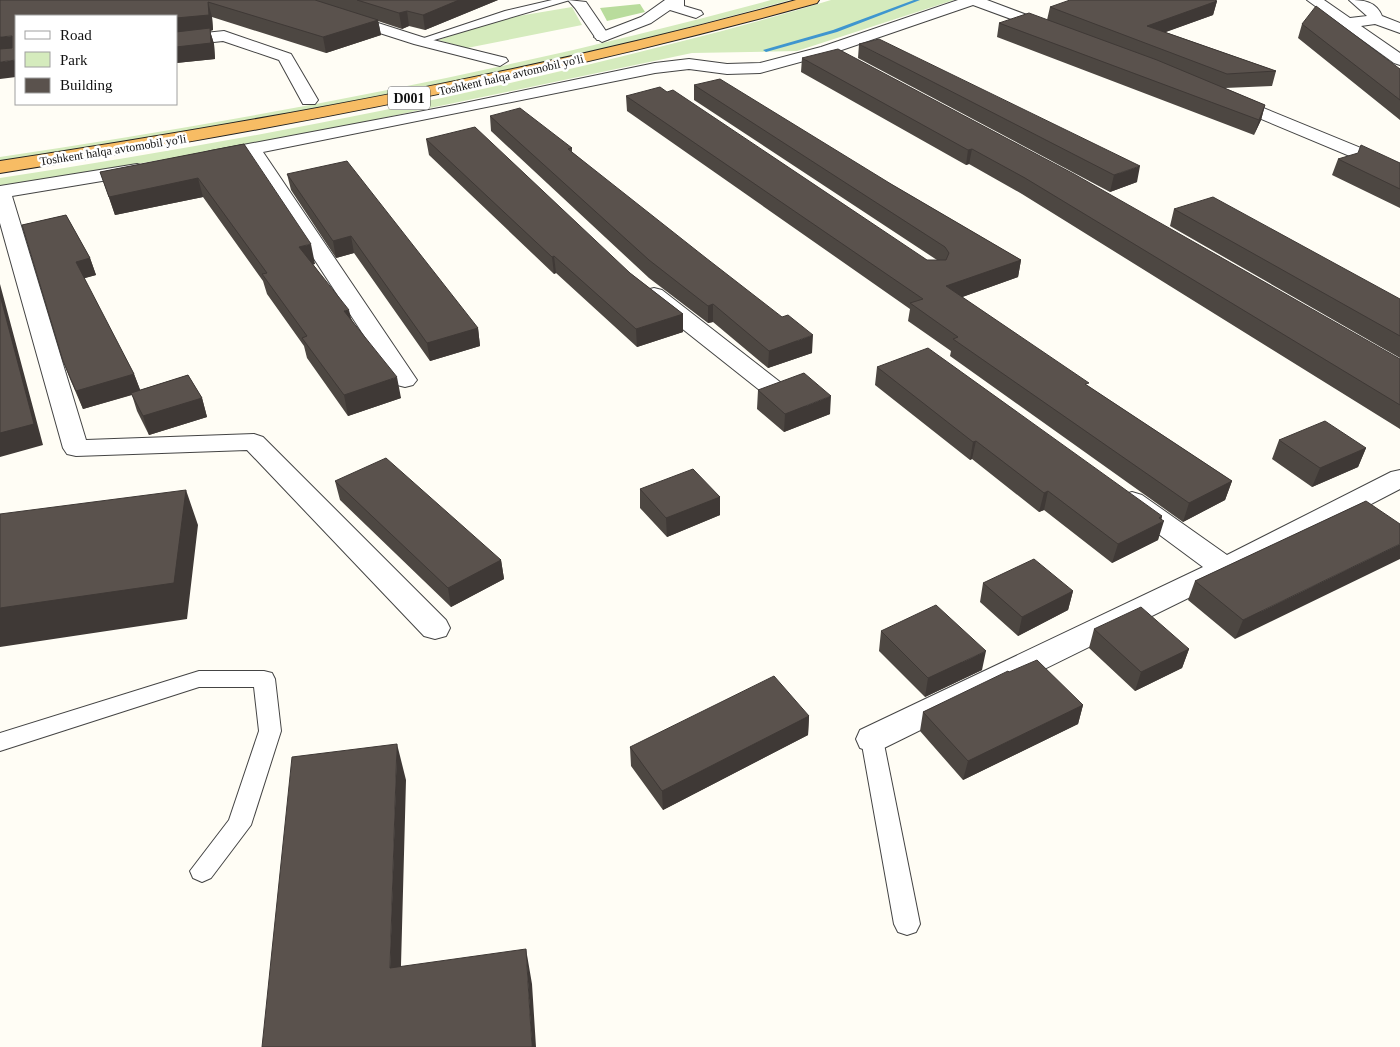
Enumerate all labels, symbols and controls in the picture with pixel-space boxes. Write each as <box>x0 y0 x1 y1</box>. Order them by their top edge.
legend <box>15 15 178 105</box>
text: Road <box>60 27 92 43</box>
street label: Toshkent halqa avtomobil yo'li <box>437 51 585 99</box>
text: Park <box>60 52 88 68</box>
text: Building <box>60 77 113 93</box>
road number: D001 <box>388 86 430 110</box>
street label: Toshkent halqa avtomobil yo'li <box>39 131 188 169</box>

